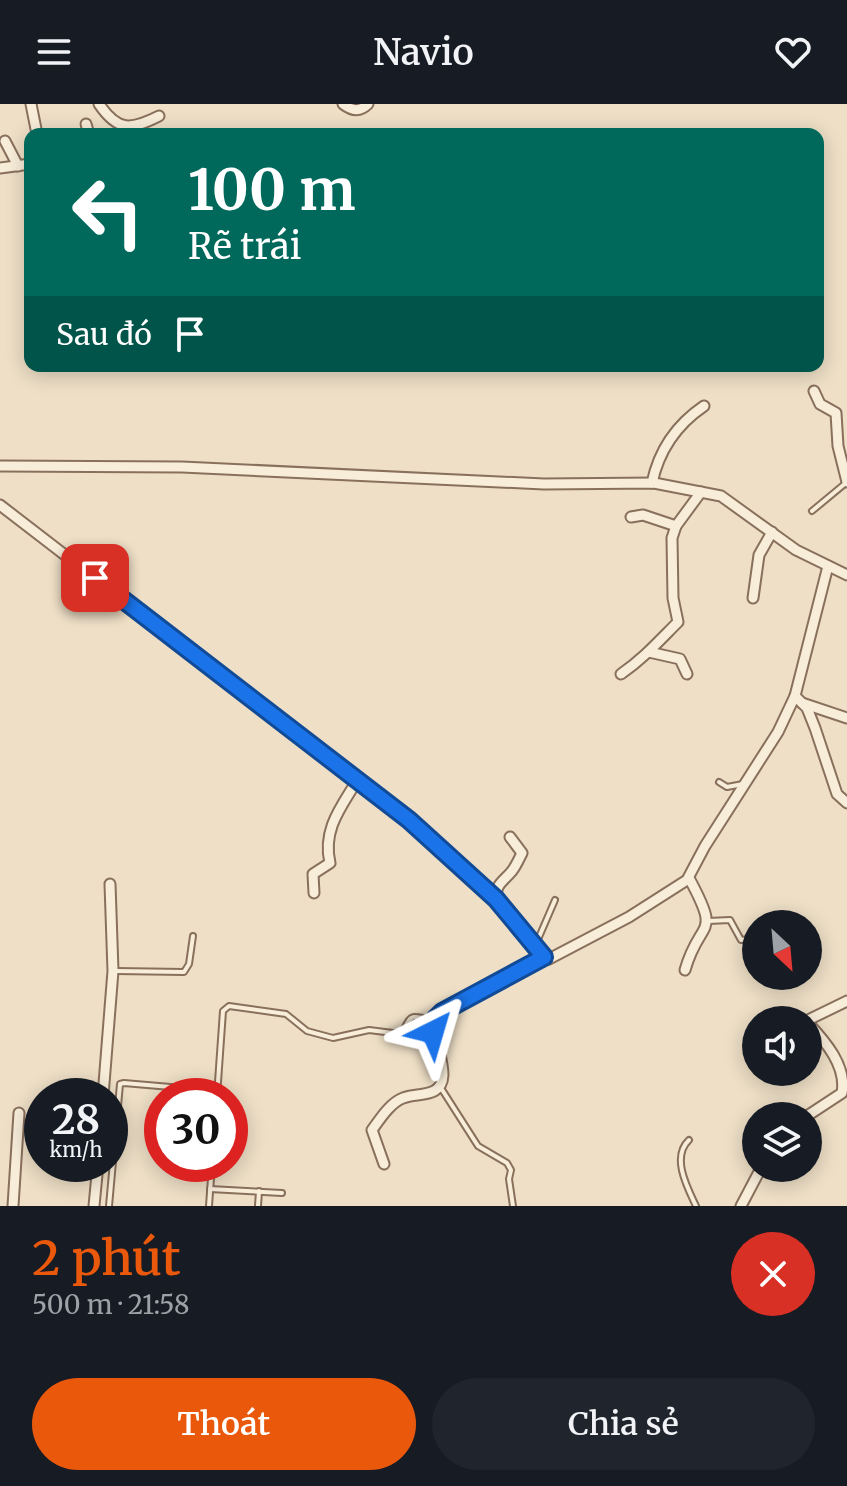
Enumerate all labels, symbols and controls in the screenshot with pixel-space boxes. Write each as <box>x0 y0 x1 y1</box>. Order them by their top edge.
icon: menu <box>32 30 76 74</box>
text: Navio <box>373 30 474 75</box>
icon: heart <box>771 30 815 74</box>
text: 100 m <box>188 155 356 225</box>
icon: left <box>56 160 160 264</box>
text: Rẽ trái <box>188 224 301 269</box>
icon: arrive <box>168 312 212 356</box>
text: Sau đó <box>56 315 152 353</box>
pin <box>61 544 129 612</box>
icon: arrive <box>73 556 117 600</box>
north arrow <box>742 910 822 990</box>
map controls <box>742 910 822 1182</box>
position arrow <box>391 990 475 1074</box>
button: sound <box>742 1006 822 1086</box>
speed limit sign: 30 <box>144 1078 248 1182</box>
text: 28 <box>52 1095 100 1145</box>
button: layers <box>742 1102 822 1182</box>
text: km/h <box>50 1137 102 1162</box>
text: 2 phút <box>32 1228 181 1288</box>
button: close <box>731 1232 815 1316</box>
text: 500 m · 21:58 <box>32 1288 189 1321</box>
button: Thoát <box>32 1378 416 1470</box>
button: Chia sẻ <box>432 1378 815 1470</box>

